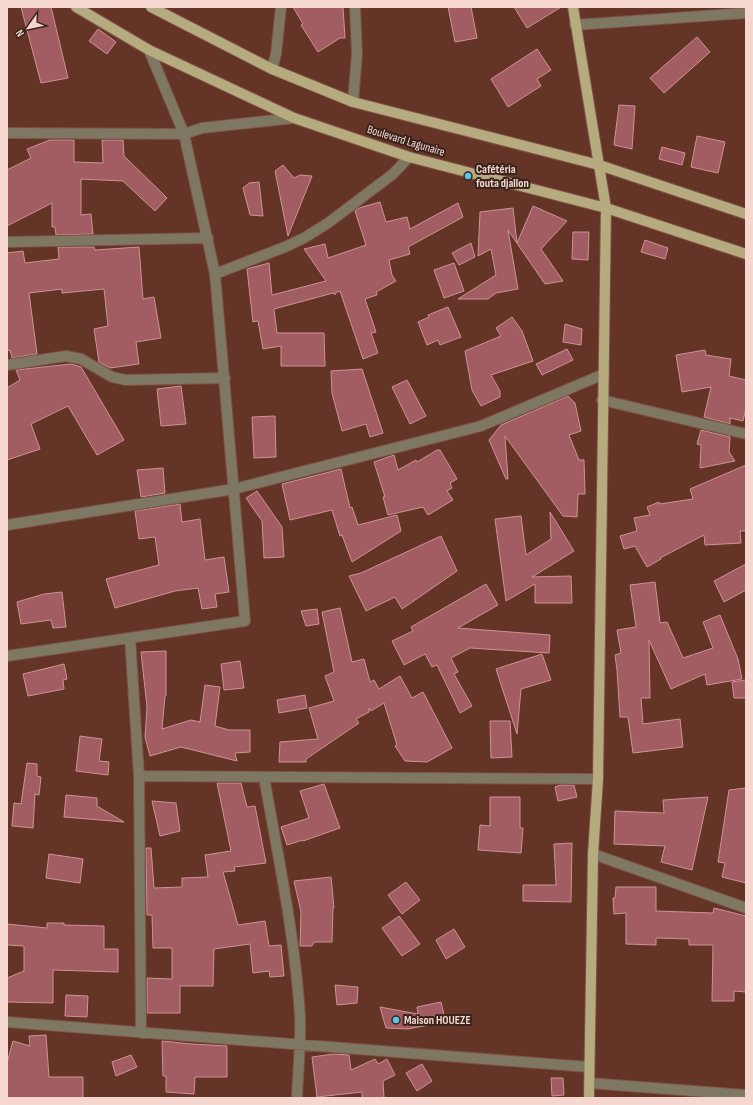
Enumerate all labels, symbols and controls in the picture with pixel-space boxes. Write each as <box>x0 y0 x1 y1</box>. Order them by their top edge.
north arrow <box>8 8 48 48</box>
text: N <box>13 27 27 39</box>
street label: Boulevard Lagunaire <box>365 122 447 160</box>
place label: Cafétéria fouta djallon <box>476 162 529 191</box>
marker: Cafétéria fouta djallon <box>463 171 473 181</box>
place label: Maison HOUEZE <box>404 1013 471 1028</box>
marker: Maison HOUEZE <box>391 1015 401 1025</box>

